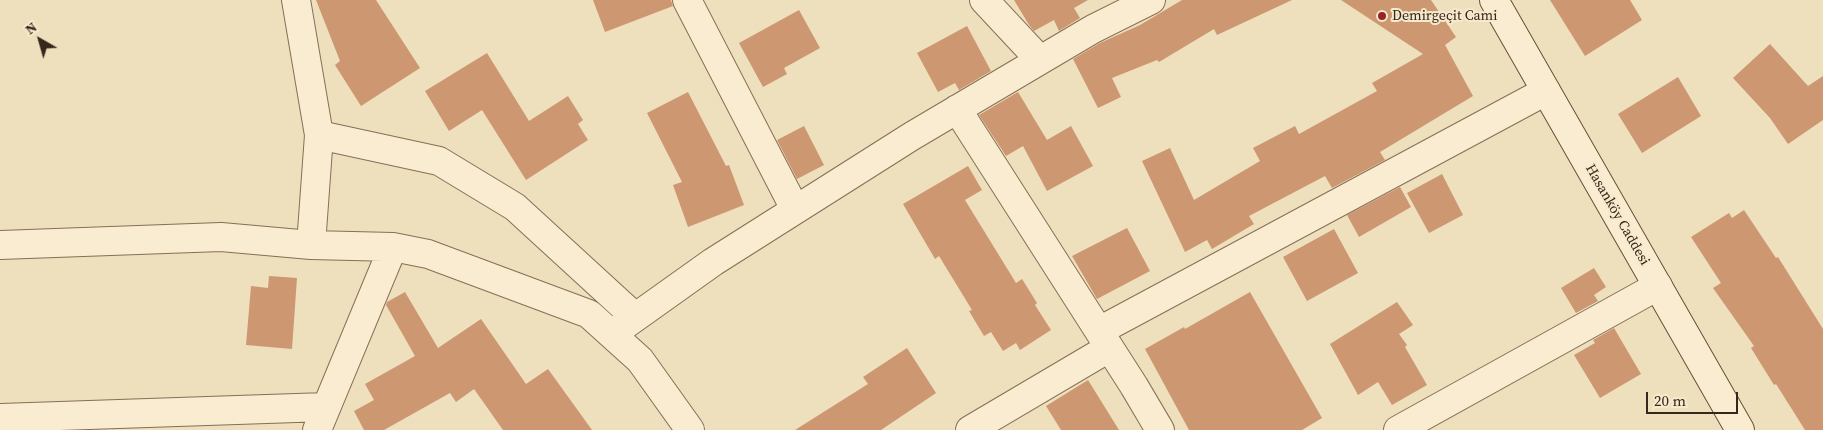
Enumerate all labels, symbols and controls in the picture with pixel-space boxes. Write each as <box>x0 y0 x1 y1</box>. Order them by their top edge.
place label: Demirgeçit Cami <box>1392 8 1497 24</box>
marker: Demirgeçit Cami <box>1376 10 1388 22</box>
north arrow <box>15 15 65 65</box>
text: N <box>21 17 41 39</box>
street label: Hasanköy Caddesi <box>1581 161 1653 269</box>
scale bar <box>1648 382 1740 414</box>
text: 20 m <box>1654 390 1686 411</box>

